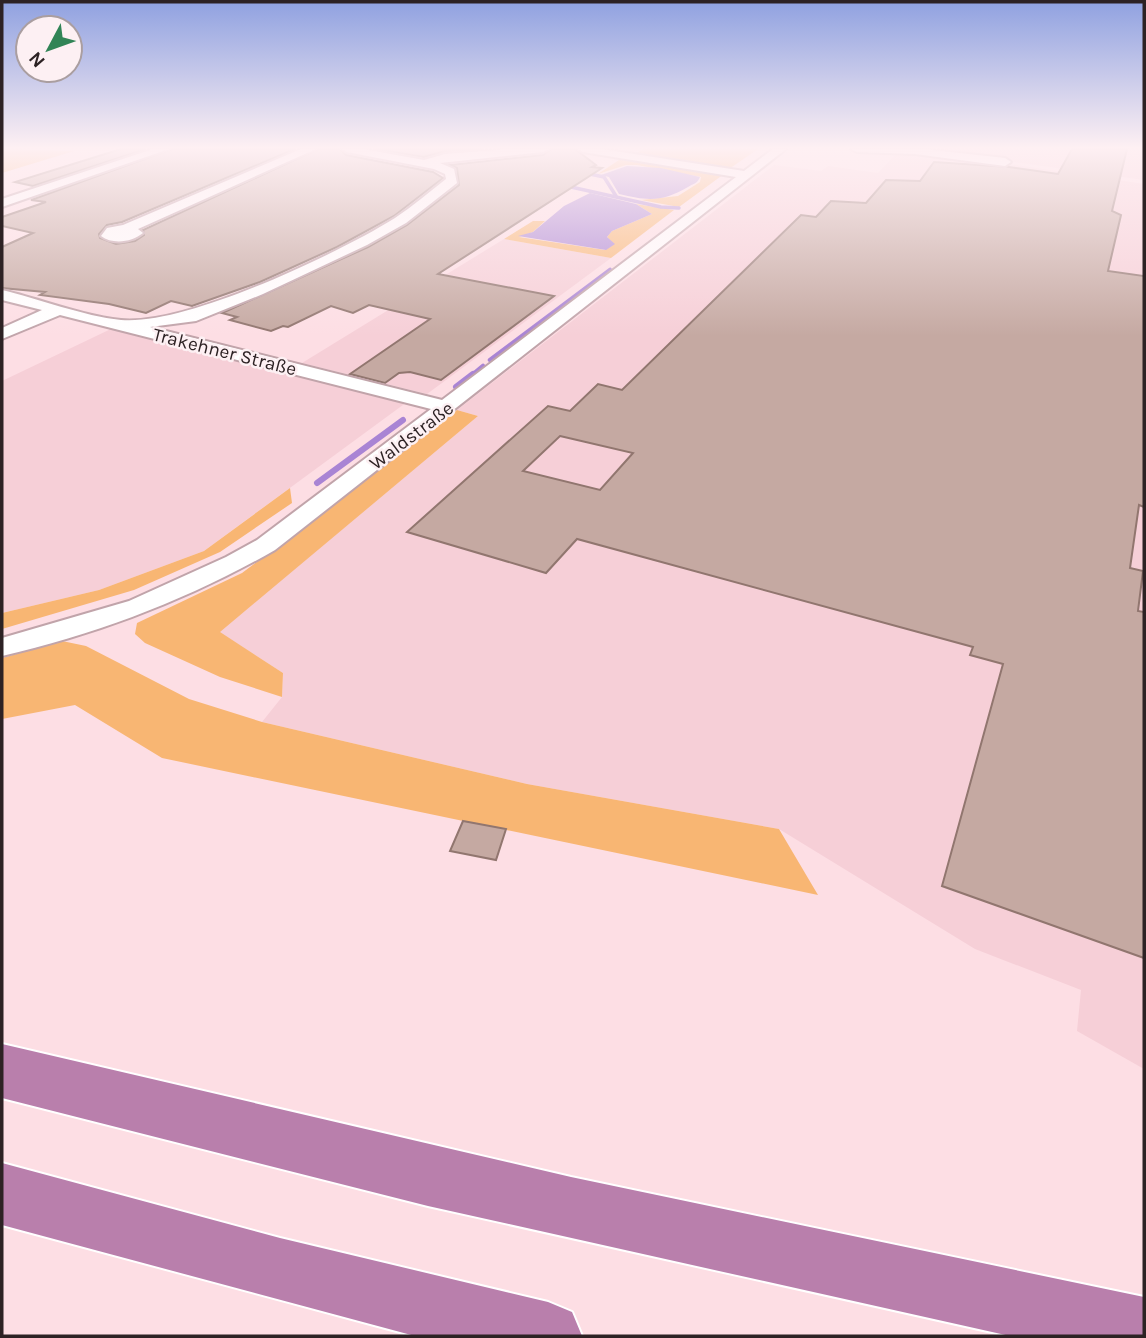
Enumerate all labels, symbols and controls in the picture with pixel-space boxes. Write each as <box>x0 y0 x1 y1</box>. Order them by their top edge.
north arrow <box>14 14 84 84</box>
text: N <box>24 47 50 72</box>
street label: Trakehner Straße <box>151 323 299 380</box>
street label: Waldstraße <box>365 397 458 474</box>

